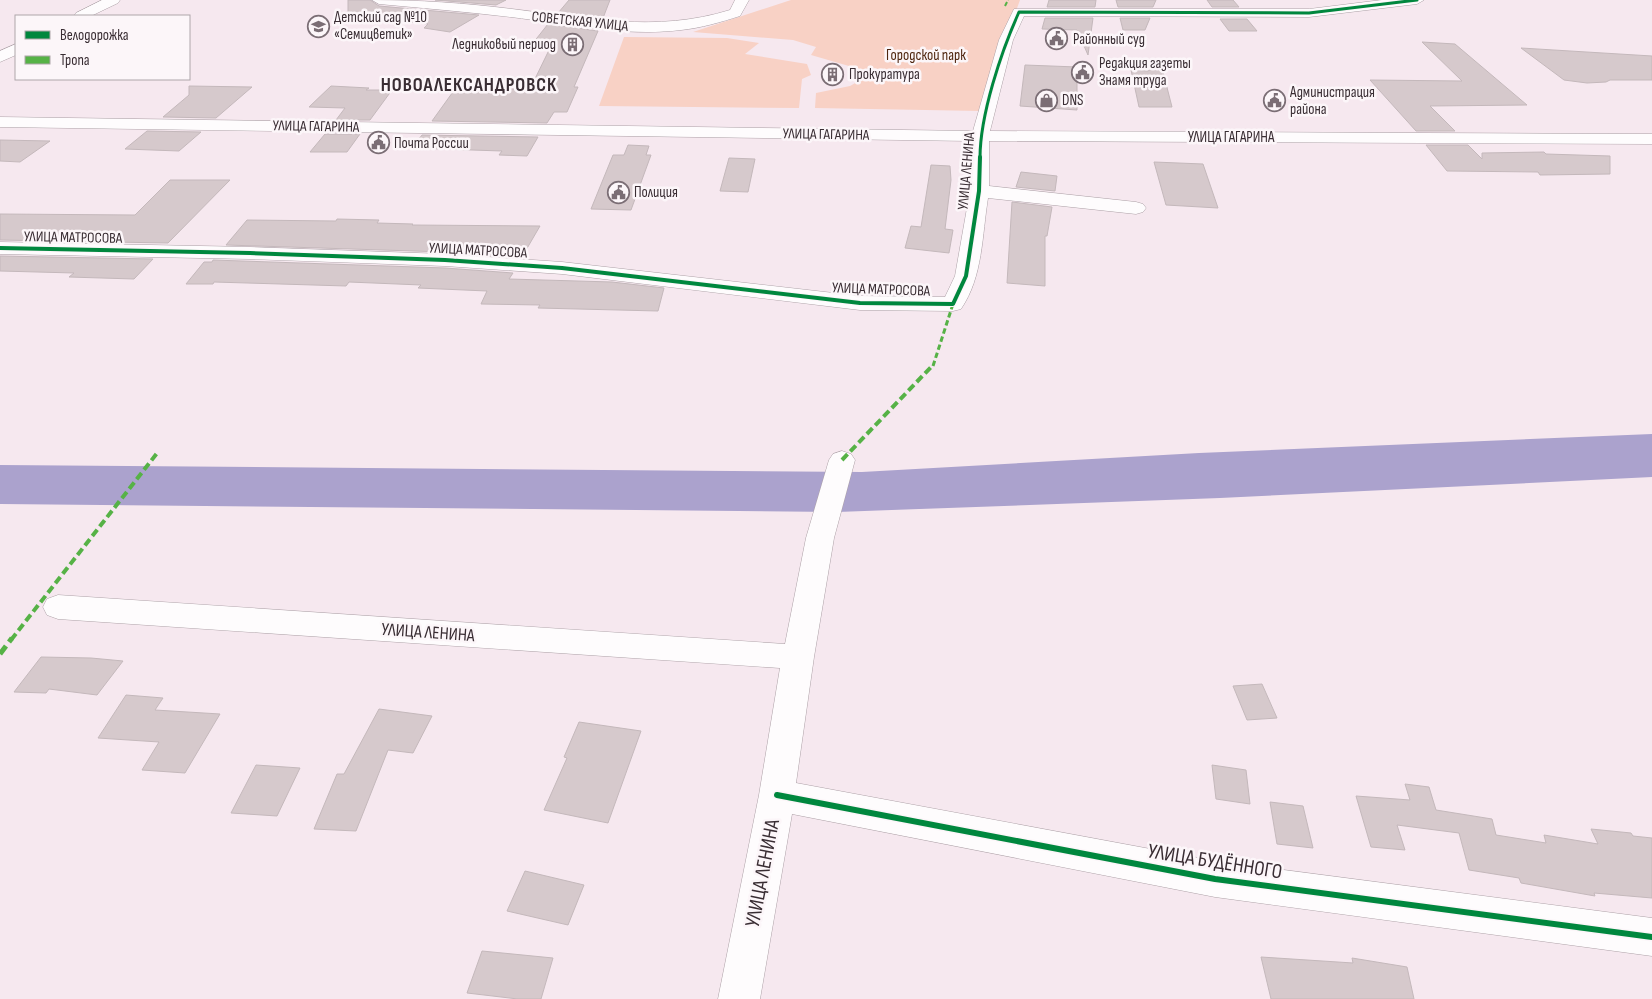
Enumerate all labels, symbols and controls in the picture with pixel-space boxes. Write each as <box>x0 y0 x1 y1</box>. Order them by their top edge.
street label: СОВЕТСКАЯ УЛИЦА <box>531 7 630 36</box>
place label: Детский сад №10 «Семицветик» <box>334 8 427 44</box>
school or university icon: Детский сад №10 «Семицветик» <box>306 14 330 38</box>
legend <box>15 15 190 80</box>
text: Велодорожка <box>60 26 129 45</box>
public building icon: Районный суд <box>1045 27 1069 51</box>
place label: Районный суд <box>1073 30 1145 49</box>
building icon: Ледниковый период <box>560 32 584 56</box>
place label: Ледниковый период <box>451 35 556 54</box>
park label: Городской парк <box>886 46 966 65</box>
text: Тропа <box>60 51 90 70</box>
place label: Редакция газеты Знамя труда <box>1099 54 1191 90</box>
public building icon: Редакция газеты Знамя труда <box>1071 60 1095 84</box>
building icon: Прокуратура <box>821 62 845 86</box>
place label: Прокуратура <box>849 65 920 84</box>
district label: НОВОАЛЕКСАНДРОВСК <box>381 74 557 97</box>
place label: Администрация района <box>1289 83 1375 119</box>
shop icon: DNS <box>1034 88 1058 112</box>
public building icon: Администрация района <box>1262 89 1286 113</box>
place label: DNS <box>1062 91 1083 110</box>
street label: УЛИЦА ГАГАРИНА <box>272 116 360 137</box>
street label: УЛИЦА ГАГАРИНА <box>782 124 870 145</box>
street label: УЛИЦА ГАГАРИНА <box>1188 128 1275 147</box>
public building icon: Почта России <box>366 131 390 155</box>
street label: УЛИЦА ЛЕНИНА <box>954 131 979 211</box>
place label: Почта России <box>394 134 469 153</box>
public building icon: Полиция <box>606 180 630 204</box>
place label: Полиция <box>634 183 678 202</box>
street label: УЛИЦА МАТРОСОВА <box>24 227 123 248</box>
street label: УЛИЦА МАТРОСОВА <box>428 238 528 263</box>
street label: УЛИЦА МАТРОСОВА <box>831 278 931 301</box>
street label: УЛИЦА ЛЕНИНА <box>381 619 476 646</box>
street label: УЛИЦА ЛЕНИНА <box>740 816 785 929</box>
street label: УЛИЦА БУДЁННОГО <box>1146 839 1284 884</box>

